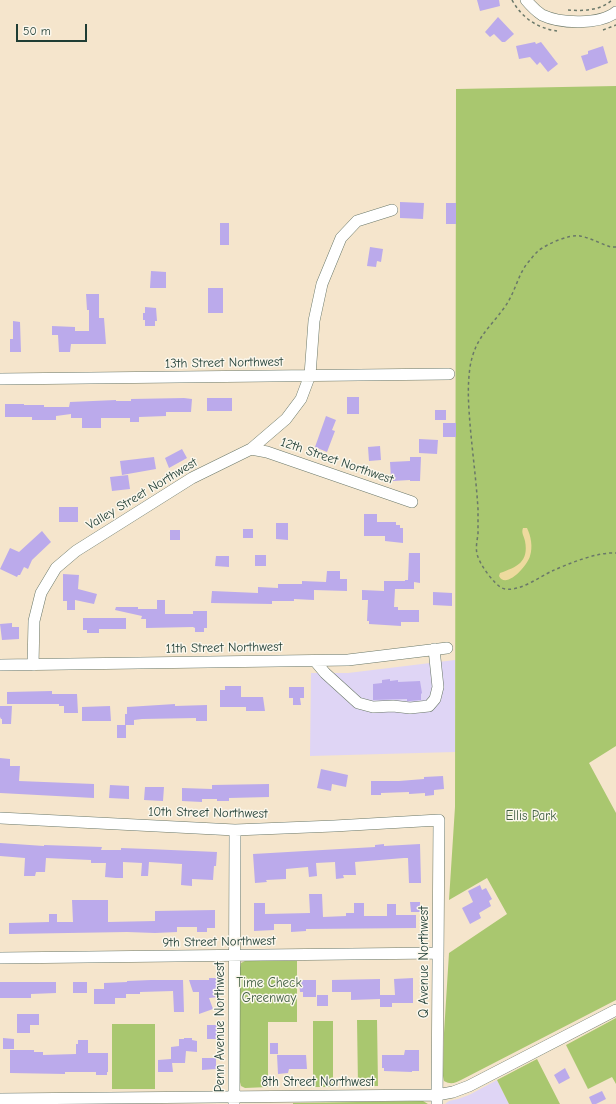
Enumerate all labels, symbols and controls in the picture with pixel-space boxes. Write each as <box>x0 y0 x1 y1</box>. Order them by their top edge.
scale bar <box>18 16 89 42</box>
text: 50 m <box>23 24 51 38</box>
street label: 13th Street Northwest <box>165 354 283 372</box>
street label: 12th Street Northwest <box>279 434 395 488</box>
street label: Valley Street Northwest <box>84 455 200 533</box>
street label: 11th Street Northwest <box>166 639 282 657</box>
street label: 10th Street Northwest <box>148 804 268 822</box>
park label: Ellis Park <box>505 808 557 824</box>
street label: Q Avenue Northwest <box>416 906 432 1018</box>
street label: 9th Street Northwest <box>162 933 276 951</box>
street label: Penn Avenue Northwest <box>212 962 228 1092</box>
park label: Time Check Greenway <box>236 975 302 1006</box>
street label: 8th Street Northwest <box>261 1074 375 1090</box>

